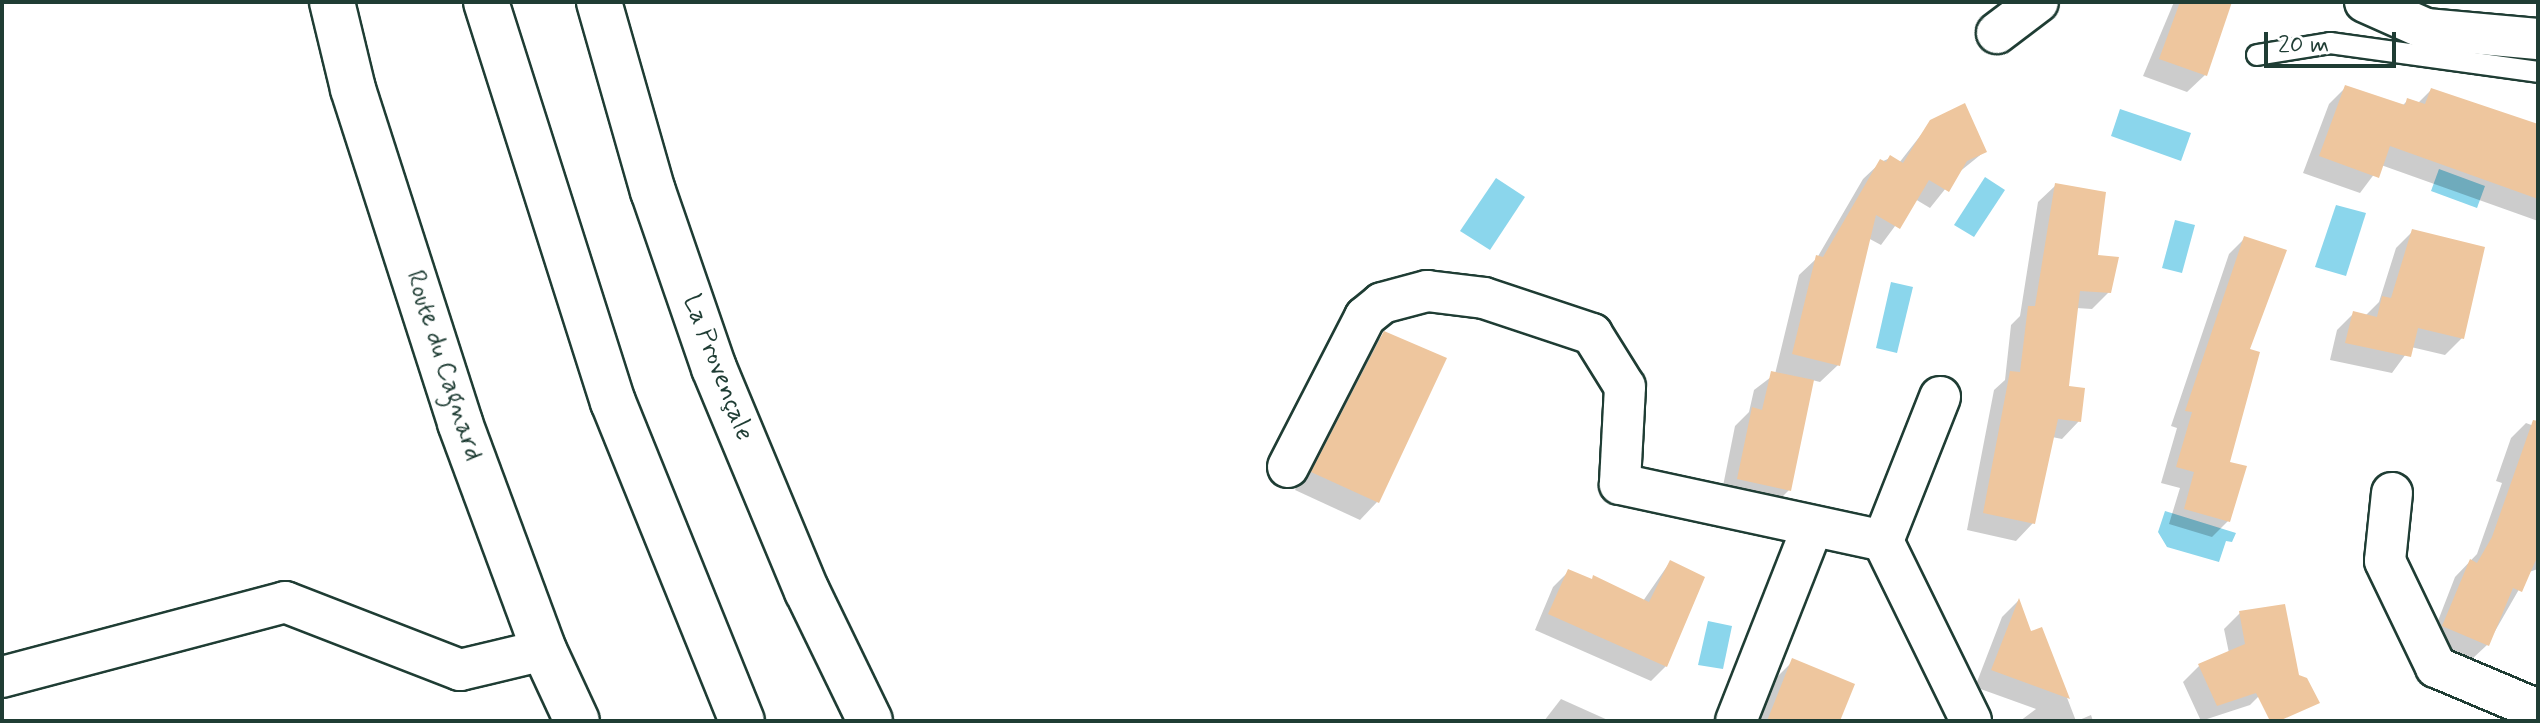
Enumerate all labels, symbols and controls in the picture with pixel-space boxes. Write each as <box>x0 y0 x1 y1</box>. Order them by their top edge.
scale bar <box>2268 16 2400 66</box>
text: 20 m <box>2278 30 2329 61</box>
street label: Route du Cagnard <box>398 269 488 463</box>
street label: La Provençale <box>675 290 759 446</box>

